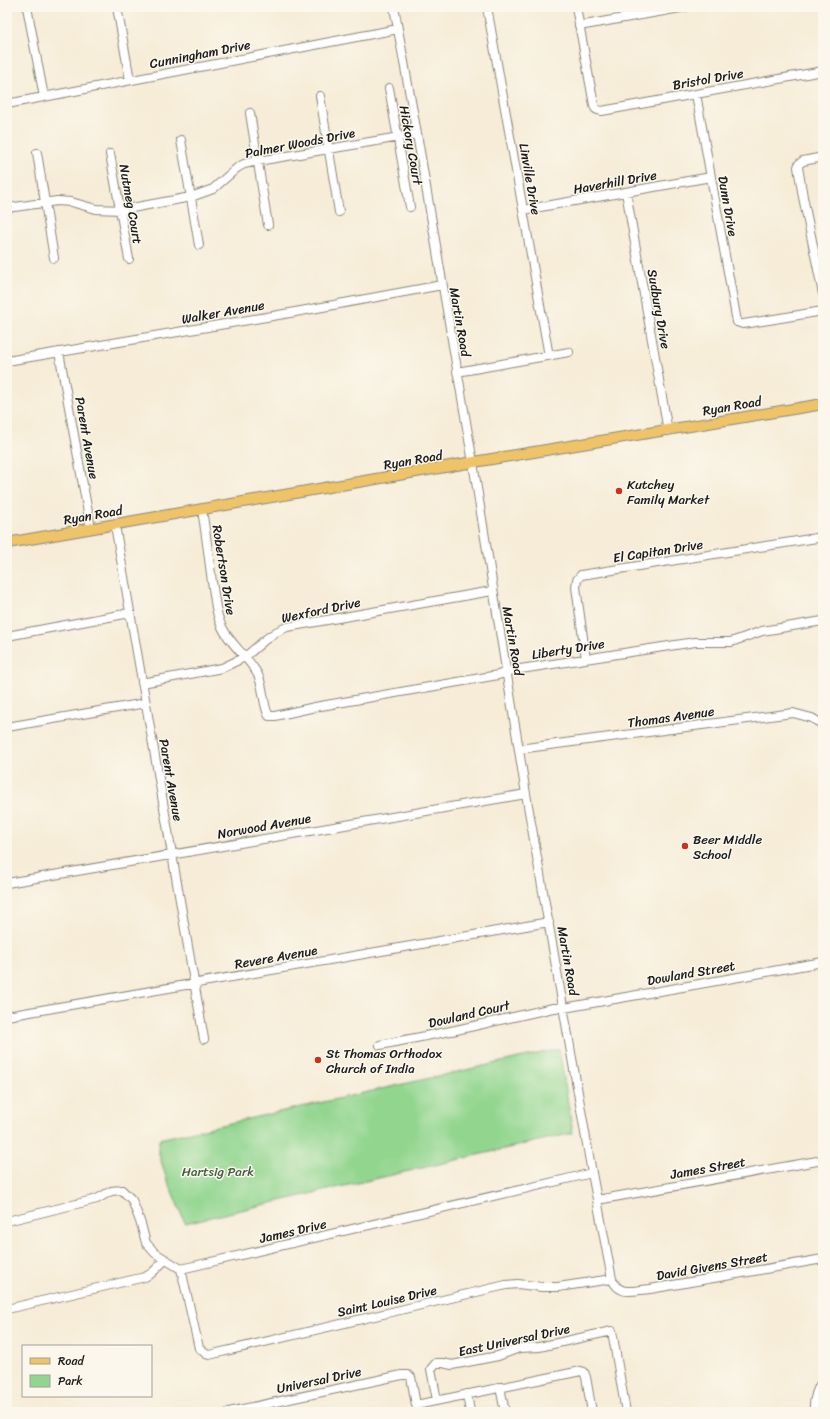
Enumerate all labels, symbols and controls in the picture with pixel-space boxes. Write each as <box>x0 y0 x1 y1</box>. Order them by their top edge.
street label: Cunningham Drive <box>148 33 253 75</box>
street label: Bristol Drive <box>671 61 745 97</box>
street label: Hickory Court <box>393 103 429 187</box>
street label: Palmer Woods Drive <box>243 121 357 165</box>
street label: Linville Drive <box>512 141 548 217</box>
street label: Nutmeg Court <box>113 162 149 246</box>
street label: Haverhill Drive <box>571 163 659 201</box>
street label: Dunn Drive <box>711 174 745 238</box>
street label: Sudbury Drive <box>641 267 677 351</box>
street label: Martin Road <box>443 286 478 360</box>
street label: Walker Avenue <box>180 293 267 331</box>
street label: Ryan Road <box>701 389 764 422</box>
street label: Parent Avenue <box>68 395 106 481</box>
street label: Ryan Road <box>382 443 445 476</box>
place label: Kutchey Family Market <box>627 473 710 511</box>
marker: Kutchey Family Market <box>614 486 624 496</box>
street label: Ryan Road <box>62 498 125 531</box>
street label: Robertson Drive <box>206 523 243 617</box>
street label: El Capitan Drive <box>611 532 705 569</box>
street label: Wexford Drive <box>279 590 363 630</box>
street label: Martin Road <box>496 605 531 679</box>
street label: Liberty Drive <box>530 632 606 666</box>
street label: Thomas Avenue <box>626 699 716 734</box>
street label: Parent Avenue <box>152 737 190 823</box>
street label: Norwood Avenue <box>215 806 313 846</box>
place label: Beer Middle School <box>693 828 762 866</box>
marker: Beer Middle School <box>680 841 690 851</box>
street label: Martin Road <box>551 925 586 999</box>
street label: Revere Avenue <box>233 938 319 976</box>
street label: Dowland Street <box>645 954 737 992</box>
street label: Dowland Court <box>426 993 513 1035</box>
place label: St Thomas Orthodox Church of India <box>326 1042 442 1080</box>
marker: St Thomas Orthodox Church of India <box>313 1055 323 1065</box>
street label: James Street <box>668 1150 748 1186</box>
park label: Hartsig Park <box>182 1160 254 1183</box>
street label: James Drive <box>256 1212 329 1250</box>
street label: David Givens Street <box>654 1245 770 1287</box>
street label: Saint Louise Drive <box>335 1278 439 1324</box>
street label: East Universal Drive <box>456 1317 572 1363</box>
legend <box>22 1345 152 1397</box>
text: Road <box>58 1350 85 1372</box>
street label: Universal Drive <box>274 1360 364 1400</box>
text: Park <box>58 1370 83 1392</box>

